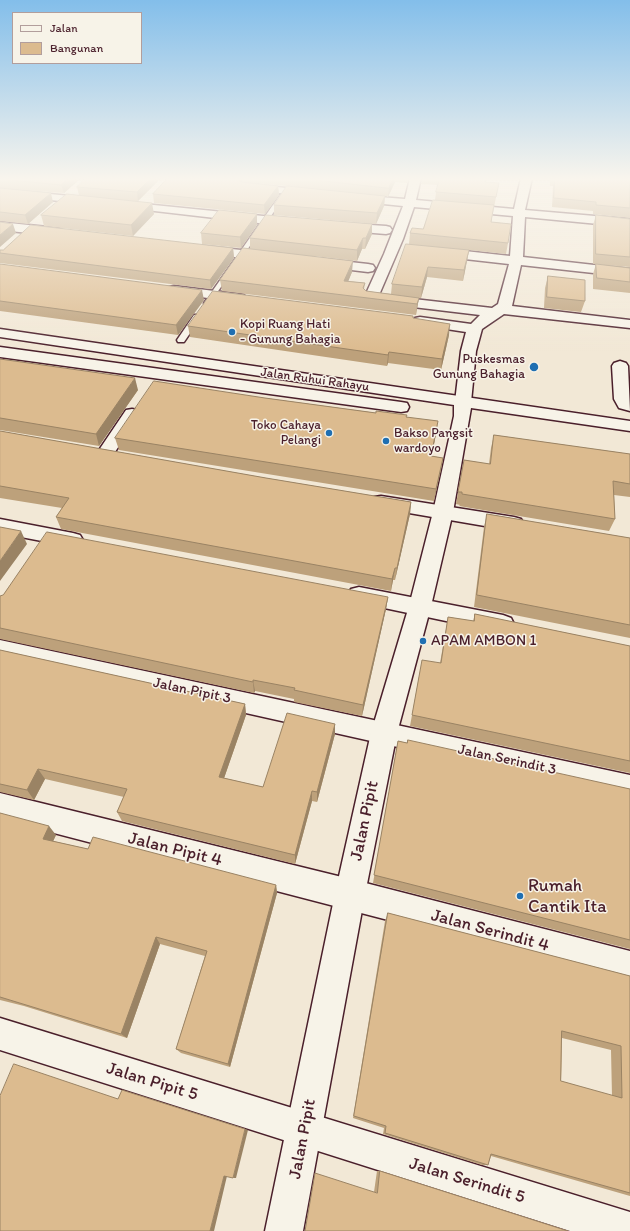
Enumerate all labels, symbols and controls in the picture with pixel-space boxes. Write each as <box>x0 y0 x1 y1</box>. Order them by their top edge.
legend <box>12 12 142 64</box>
text: Jalan <box>50 21 78 35</box>
text: Bangunan <box>50 41 103 55</box>
place label: Kopi Ruang Hati - Gunung Bahagia <box>240 317 341 348</box>
marker: Kopi Ruang Hati - Gunung Bahagia <box>227 327 237 337</box>
place label: Puskesmas Gunung Bahagia <box>433 352 525 383</box>
marker: Puskesmas Gunung Bahagia <box>528 361 540 373</box>
street label: Jalan Ruhui Rahayu <box>260 365 370 395</box>
place label: Toko Cahaya Pelangi <box>251 418 321 449</box>
place label: Bakso Pangsit wardoyo <box>394 426 473 457</box>
marker: Toko Cahaya Pelangi <box>324 428 334 438</box>
marker: Bakso Pangsit wardoyo <box>381 436 391 446</box>
place label: APAM AMBON 1 <box>431 632 536 650</box>
marker: APAM AMBON 1 <box>418 636 428 646</box>
street label: Jalan Pipit 3 <box>151 674 233 708</box>
street label: Jalan Serindit 3 <box>456 741 558 779</box>
street label: Jalan Pipit <box>346 779 384 863</box>
street label: Jalan Pipit 4 <box>126 828 224 872</box>
place label: Rumah Cantik Ita <box>528 875 607 918</box>
marker: Rumah Cantik Ita <box>515 891 525 901</box>
street label: Jalan Serindit 4 <box>429 905 551 957</box>
street label: Jalan Pipit 5 <box>104 1058 200 1106</box>
street label: Jalan Pipit <box>285 1097 321 1181</box>
street label: Jalan Serindit 5 <box>406 1153 528 1209</box>

